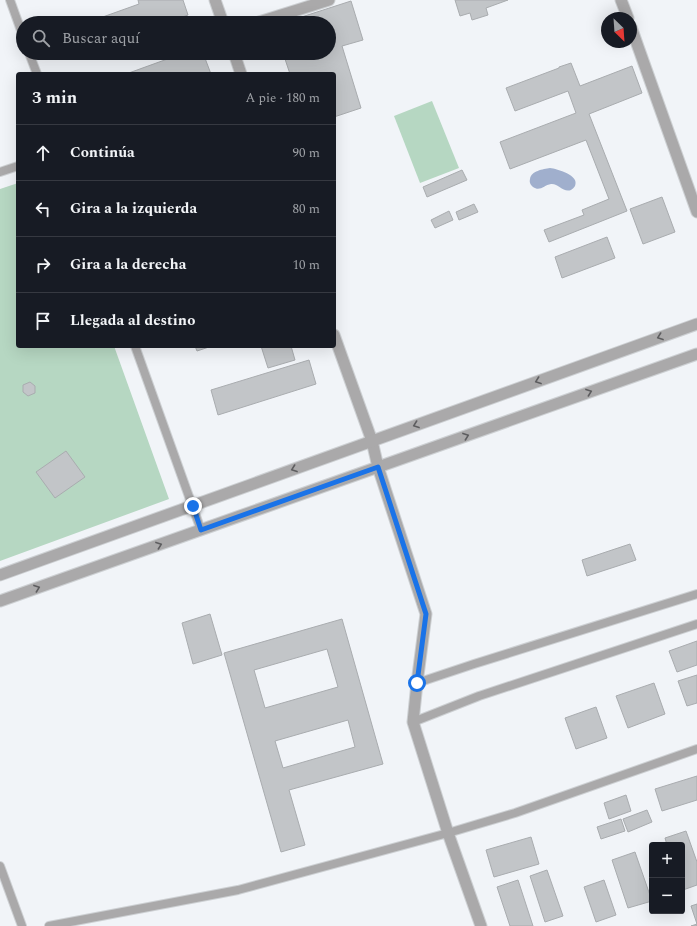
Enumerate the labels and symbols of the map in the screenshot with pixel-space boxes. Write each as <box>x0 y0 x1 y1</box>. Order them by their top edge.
north arrow <box>601 12 637 48</box>
one-way arrow <box>657 332 664 341</box>
one-way arrow <box>535 376 542 385</box>
one-way arrow <box>585 389 592 397</box>
one-way arrow <box>412 421 419 429</box>
one-way arrow <box>463 432 470 440</box>
one-way arrow <box>290 465 297 473</box>
route end <box>184 497 202 515</box>
one-way arrow <box>156 541 163 549</box>
one-way arrow <box>33 585 40 593</box>
route start <box>408 674 426 692</box>

